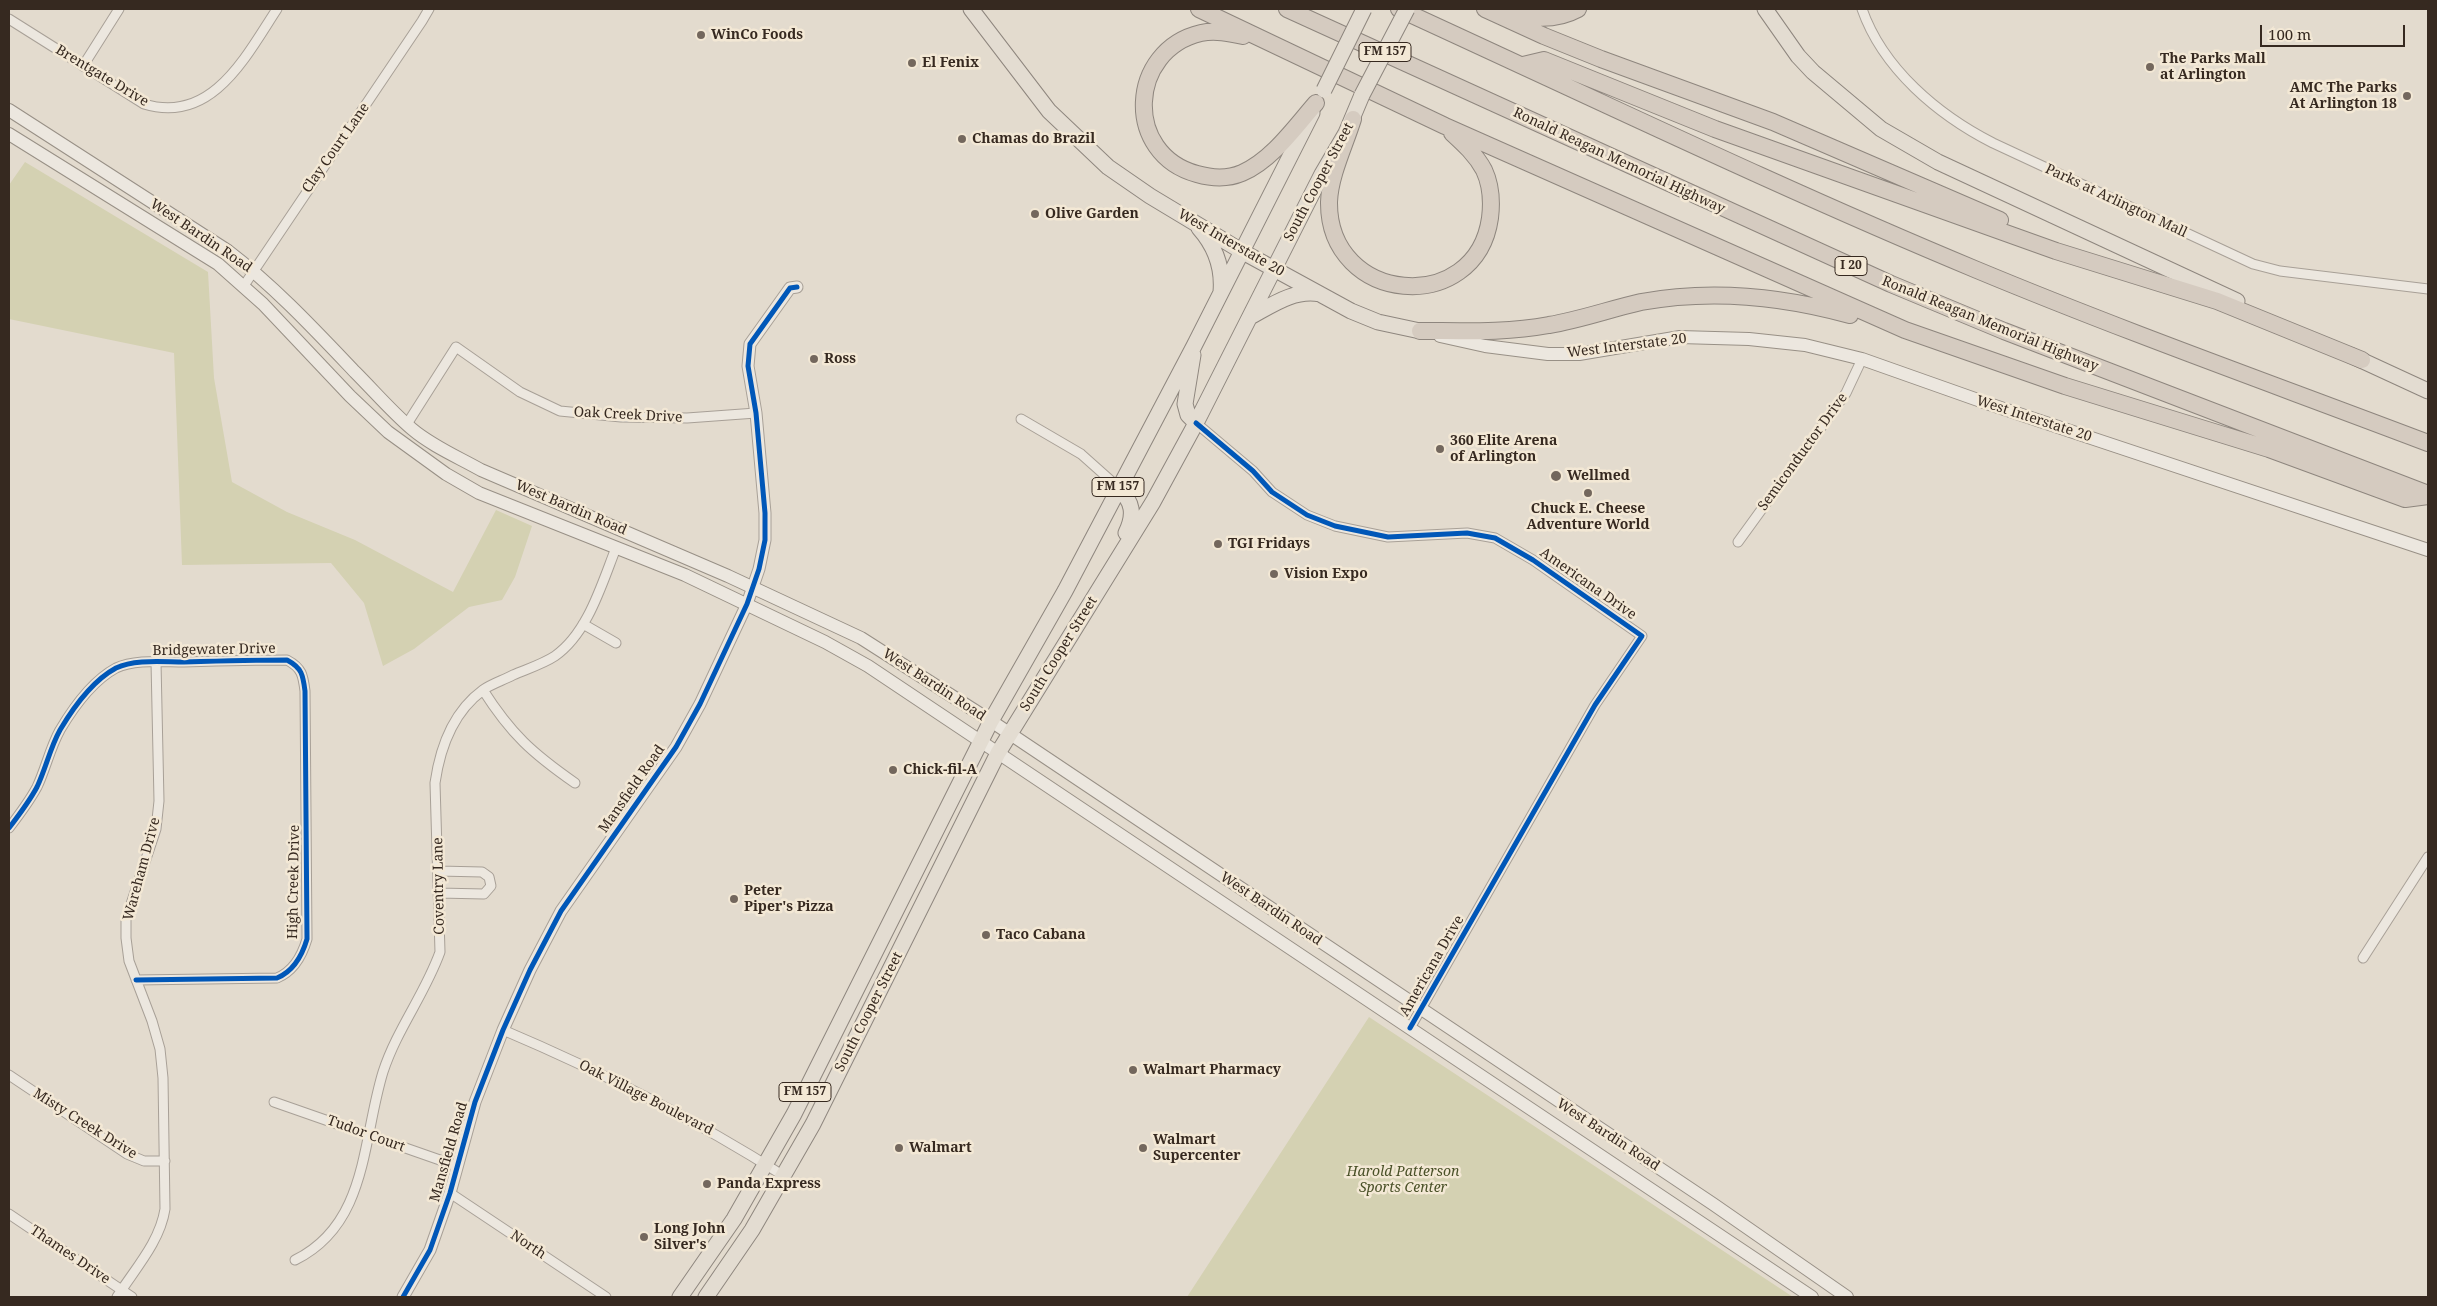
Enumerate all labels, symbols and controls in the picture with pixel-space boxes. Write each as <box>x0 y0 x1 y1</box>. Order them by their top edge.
scale bar <box>2262 15 2407 47</box>
text: 100 m <box>2268 24 2311 44</box>
place label: WinCo Foods <box>711 27 803 43</box>
marker: WinCo Foods <box>695 29 707 41</box>
street label: Brentgate Drive <box>52 42 152 110</box>
road number: FM 157 <box>1359 42 1411 62</box>
place label: The Parks Mall at Arlington <box>2160 51 2266 84</box>
place label: El Fenix <box>922 55 979 71</box>
marker: El Fenix <box>906 57 918 69</box>
marker: The Parks Mall at Arlington <box>2144 61 2156 73</box>
place label: AMC The Parks At Arlington 18 <box>2289 80 2397 112</box>
marker: AMC The Parks At Arlington 18 <box>2401 90 2413 102</box>
street label: Clay Court Lane <box>299 100 373 196</box>
street label: Ronald Reagan Memorial Highway <box>1510 104 1728 218</box>
street label: South Cooper Street <box>1281 120 1357 244</box>
place label: Chamas do Brazil <box>972 131 1095 147</box>
marker: Chamas do Brazil <box>956 133 968 145</box>
street label: Parks at Arlington Mall <box>2042 161 2190 241</box>
street label: West Bardin Road <box>147 196 255 276</box>
place label: Olive Garden <box>1045 206 1139 222</box>
street label: West Interstate 20 <box>1175 206 1287 280</box>
marker: Olive Garden <box>1029 208 1041 220</box>
road number: I 20 <box>1835 256 1867 276</box>
street label: Ronald Reagan Memorial Highway <box>1879 273 2101 375</box>
street label: West Interstate 20 <box>1566 330 1688 362</box>
place label: Ross <box>824 351 856 367</box>
marker: Ross <box>808 353 820 365</box>
street label: Semiconductor Drive <box>1755 390 1851 514</box>
street label: West Interstate 20 <box>1974 392 2094 446</box>
street label: Oak Creek Drive <box>573 404 683 426</box>
place label: 360 Elite Arena of Arlington <box>1450 433 1557 466</box>
marker: 360 Elite Arena of Arlington <box>1434 443 1446 455</box>
place label: Wellmed <box>1567 468 1630 484</box>
marker: Wellmed <box>1549 469 1563 483</box>
street label: West Bardin Road <box>513 477 629 539</box>
road number: FM 157 <box>1092 478 1144 497</box>
marker: Chuck E. Cheese Adventure World <box>1582 487 1594 499</box>
place label: Chuck E. Cheese Adventure World <box>1526 501 1650 534</box>
place label: TGI Fridays <box>1228 536 1310 552</box>
marker: TGI Fridays <box>1212 538 1224 550</box>
street label: Americana Drive <box>1537 544 1639 624</box>
place label: Vision Expo <box>1284 566 1368 582</box>
marker: Vision Expo <box>1268 568 1280 580</box>
street label: South Cooper Street <box>1017 594 1101 714</box>
street label: Bridgewater Drive <box>152 641 276 659</box>
street label: West Bardin Road <box>879 645 989 725</box>
street label: Mansfield Road <box>595 742 669 836</box>
place label: Chick-fil-A <box>903 762 977 778</box>
marker: Chick-fil-A <box>887 764 899 776</box>
street label: Wareham Drive <box>120 816 164 922</box>
street label: High Creek Drive <box>285 825 303 939</box>
street label: Coventry Lane <box>430 837 448 935</box>
street label: West Bardin Road <box>1217 869 1325 949</box>
place label: Peter Piper's Pizza <box>744 883 834 916</box>
marker: Peter Piper's Pizza <box>728 893 740 905</box>
street label: Americana Drive <box>1396 913 1468 1019</box>
place label: Taco Cabana <box>996 927 1086 943</box>
marker: Taco Cabana <box>980 929 992 941</box>
street label: South Cooper Street <box>832 949 906 1075</box>
street label: Oak Village Boulevard <box>576 1057 716 1139</box>
place label: Walmart Pharmacy <box>1143 1062 1281 1078</box>
marker: Walmart Pharmacy <box>1127 1064 1139 1076</box>
road number: FM 157 <box>779 1082 831 1102</box>
street label: Misty Creek Drive <box>30 1085 140 1163</box>
street label: West Bardin Road <box>1553 1095 1663 1175</box>
street label: Mansfield Road <box>427 1100 471 1204</box>
street label: Tudor Court <box>325 1112 407 1156</box>
place label: Walmart Supercenter <box>1153 1132 1241 1164</box>
place label: Walmart <box>909 1140 972 1156</box>
marker: Walmart <box>893 1142 905 1154</box>
marker: Walmart Supercenter <box>1137 1142 1149 1154</box>
park label: Harold Patterson Sports Center <box>1347 1164 1459 1196</box>
place label: Panda Express <box>717 1176 821 1192</box>
marker: Panda Express <box>701 1178 713 1190</box>
place label: Long John Silver's <box>654 1221 725 1254</box>
street label: Thames Drive <box>27 1222 113 1288</box>
street label: North <box>507 1227 549 1263</box>
marker: Long John Silver's <box>638 1231 650 1243</box>

